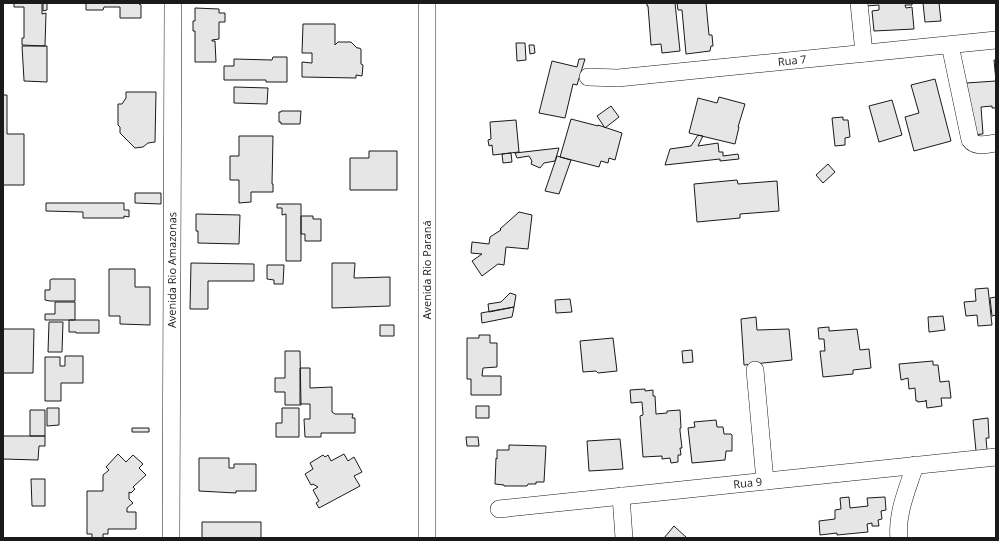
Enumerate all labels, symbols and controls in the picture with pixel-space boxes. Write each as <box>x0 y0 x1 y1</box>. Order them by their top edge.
street label: Rua 7 <box>777 51 807 69</box>
street label: Avenida Rio Amazonas <box>164 212 179 328</box>
street label: Avenida Rio Paraná <box>419 220 434 320</box>
street label: Rua 9 <box>732 474 763 491</box>

